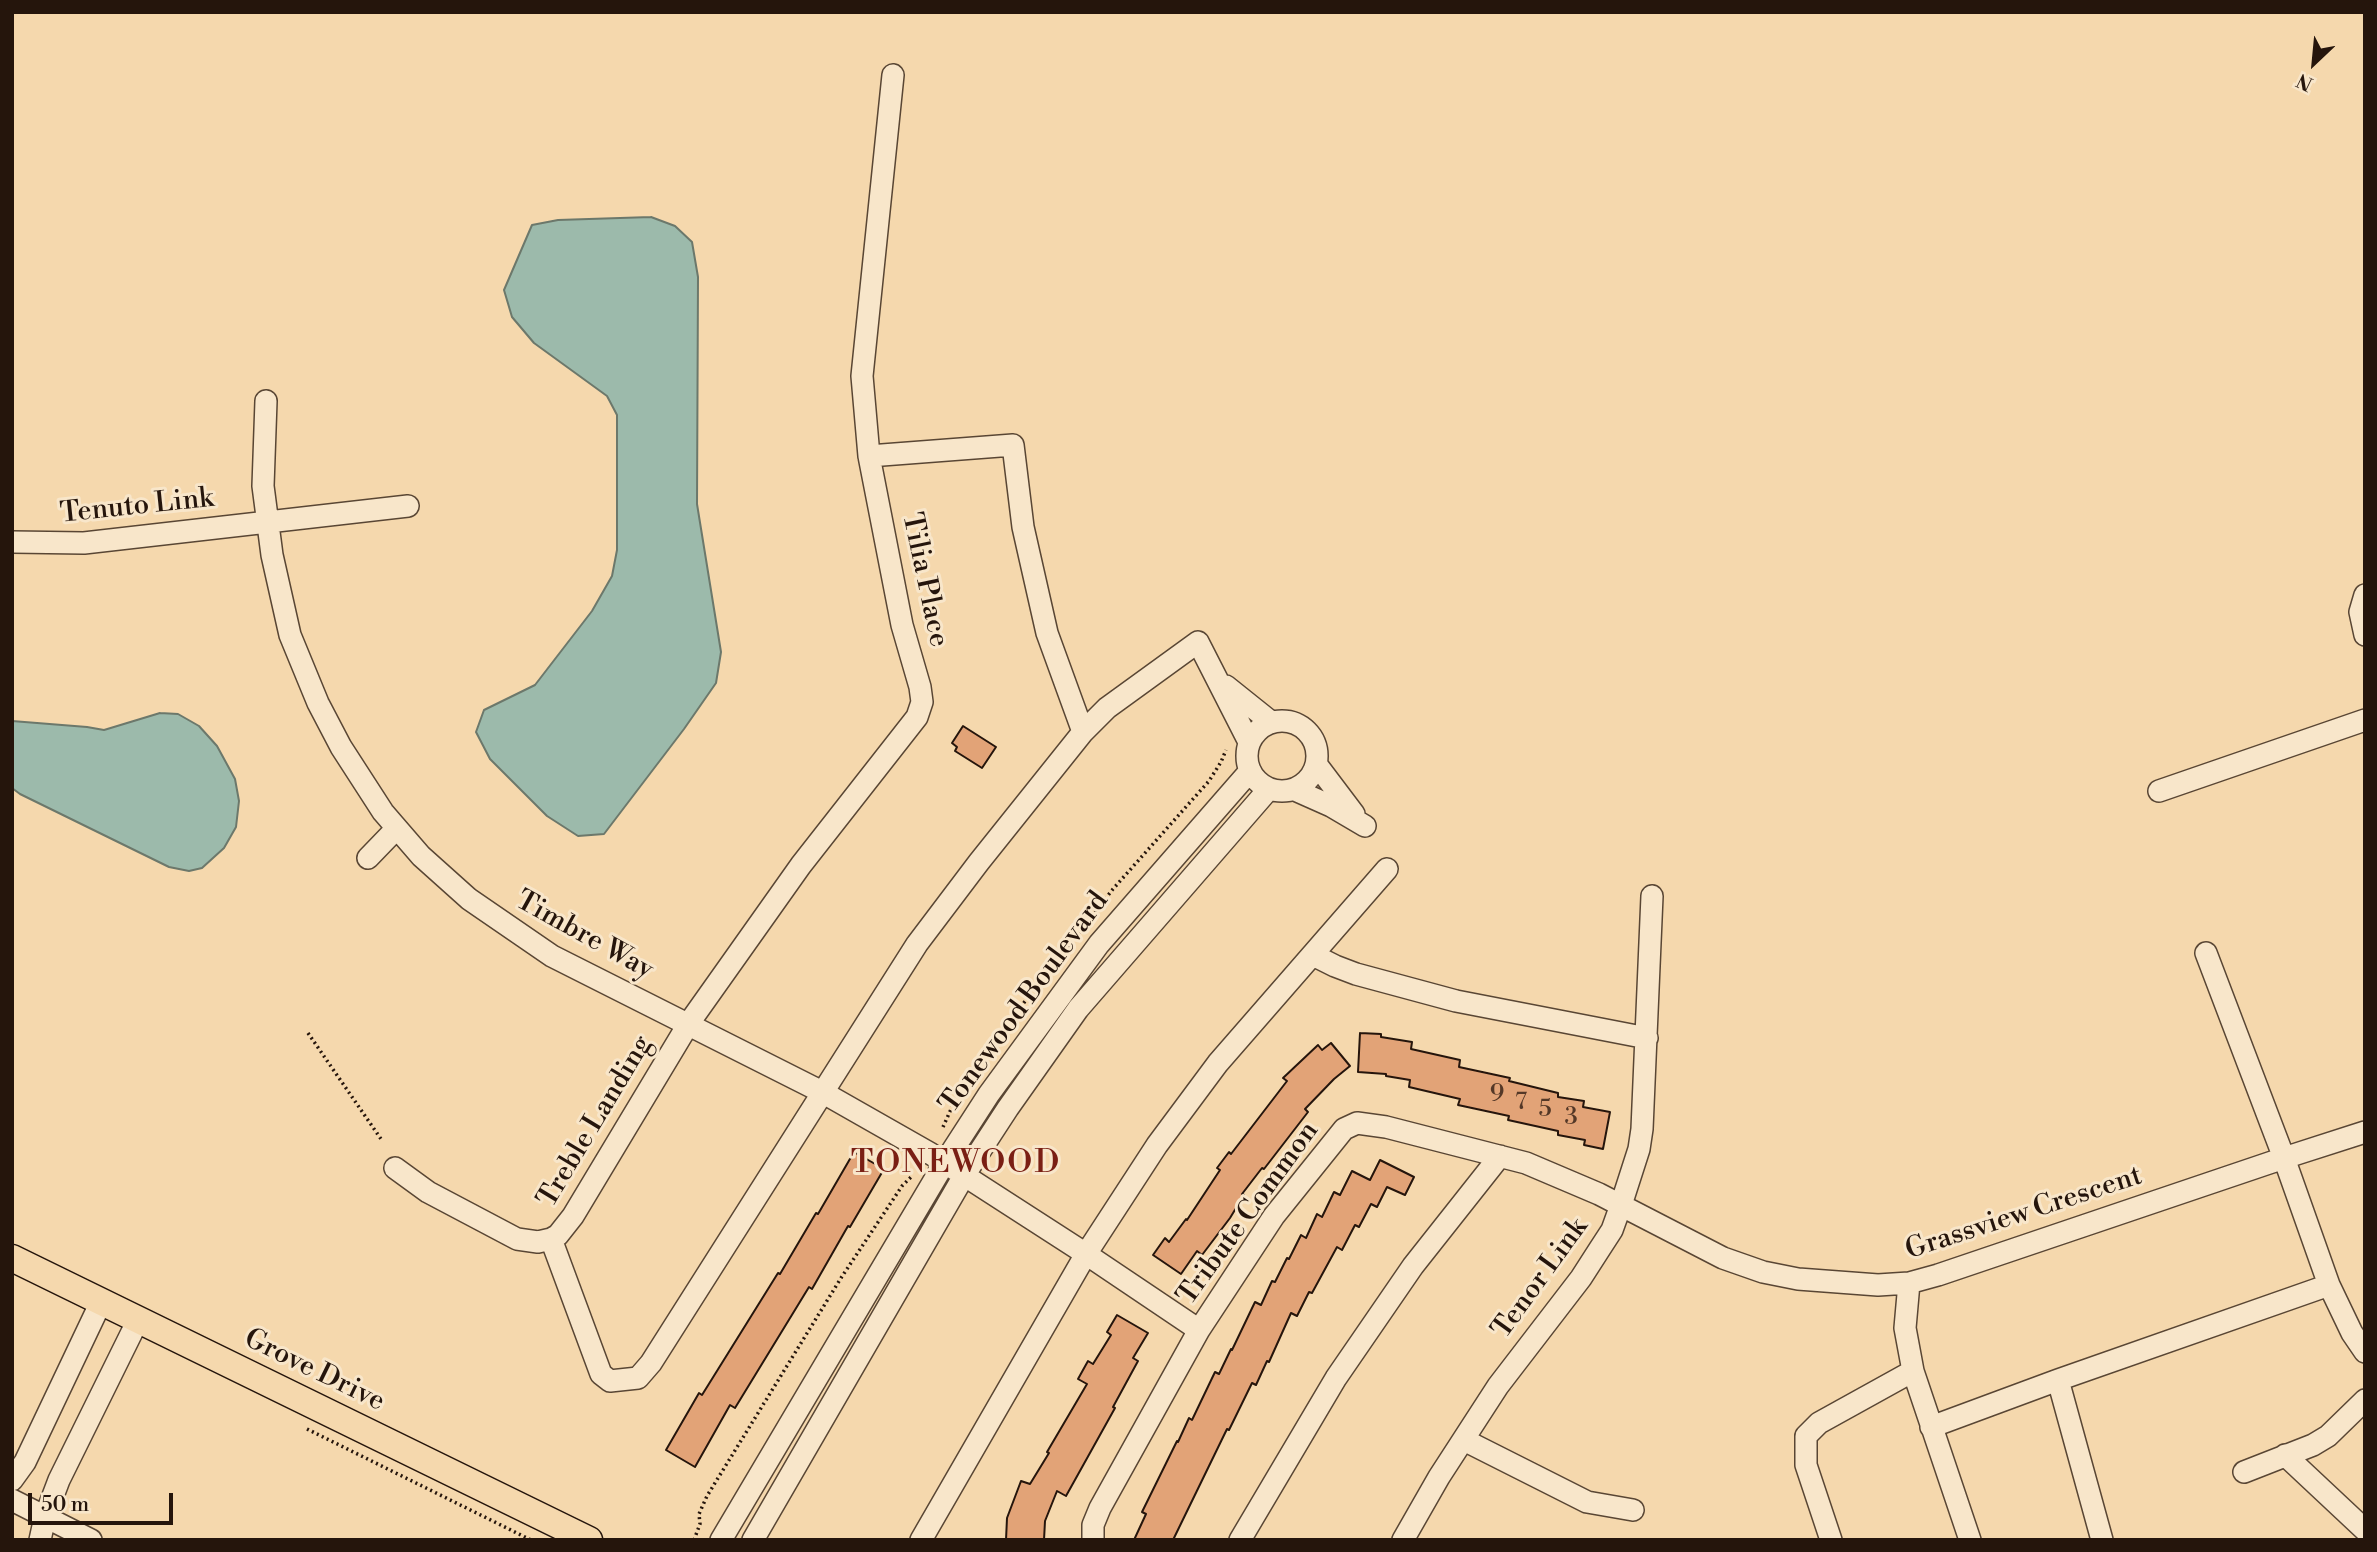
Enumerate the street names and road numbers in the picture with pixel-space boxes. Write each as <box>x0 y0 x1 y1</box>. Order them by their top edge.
street label: Tenuto Link <box>59 482 215 532</box>
street label: Tilia Place <box>893 510 955 650</box>
street label: Timbre Way <box>509 884 659 988</box>
street label: Tonewood Boulevard <box>933 886 1117 1120</box>
street label: Treble Landing <box>532 1030 660 1214</box>
street label: Tribute Common <box>1171 1116 1327 1312</box>
street label: Grassview Crescent <box>1902 1160 2146 1268</box>
street label: Tenor Link <box>1486 1212 1596 1346</box>
street label: Grove Drive <box>238 1323 390 1419</box>

